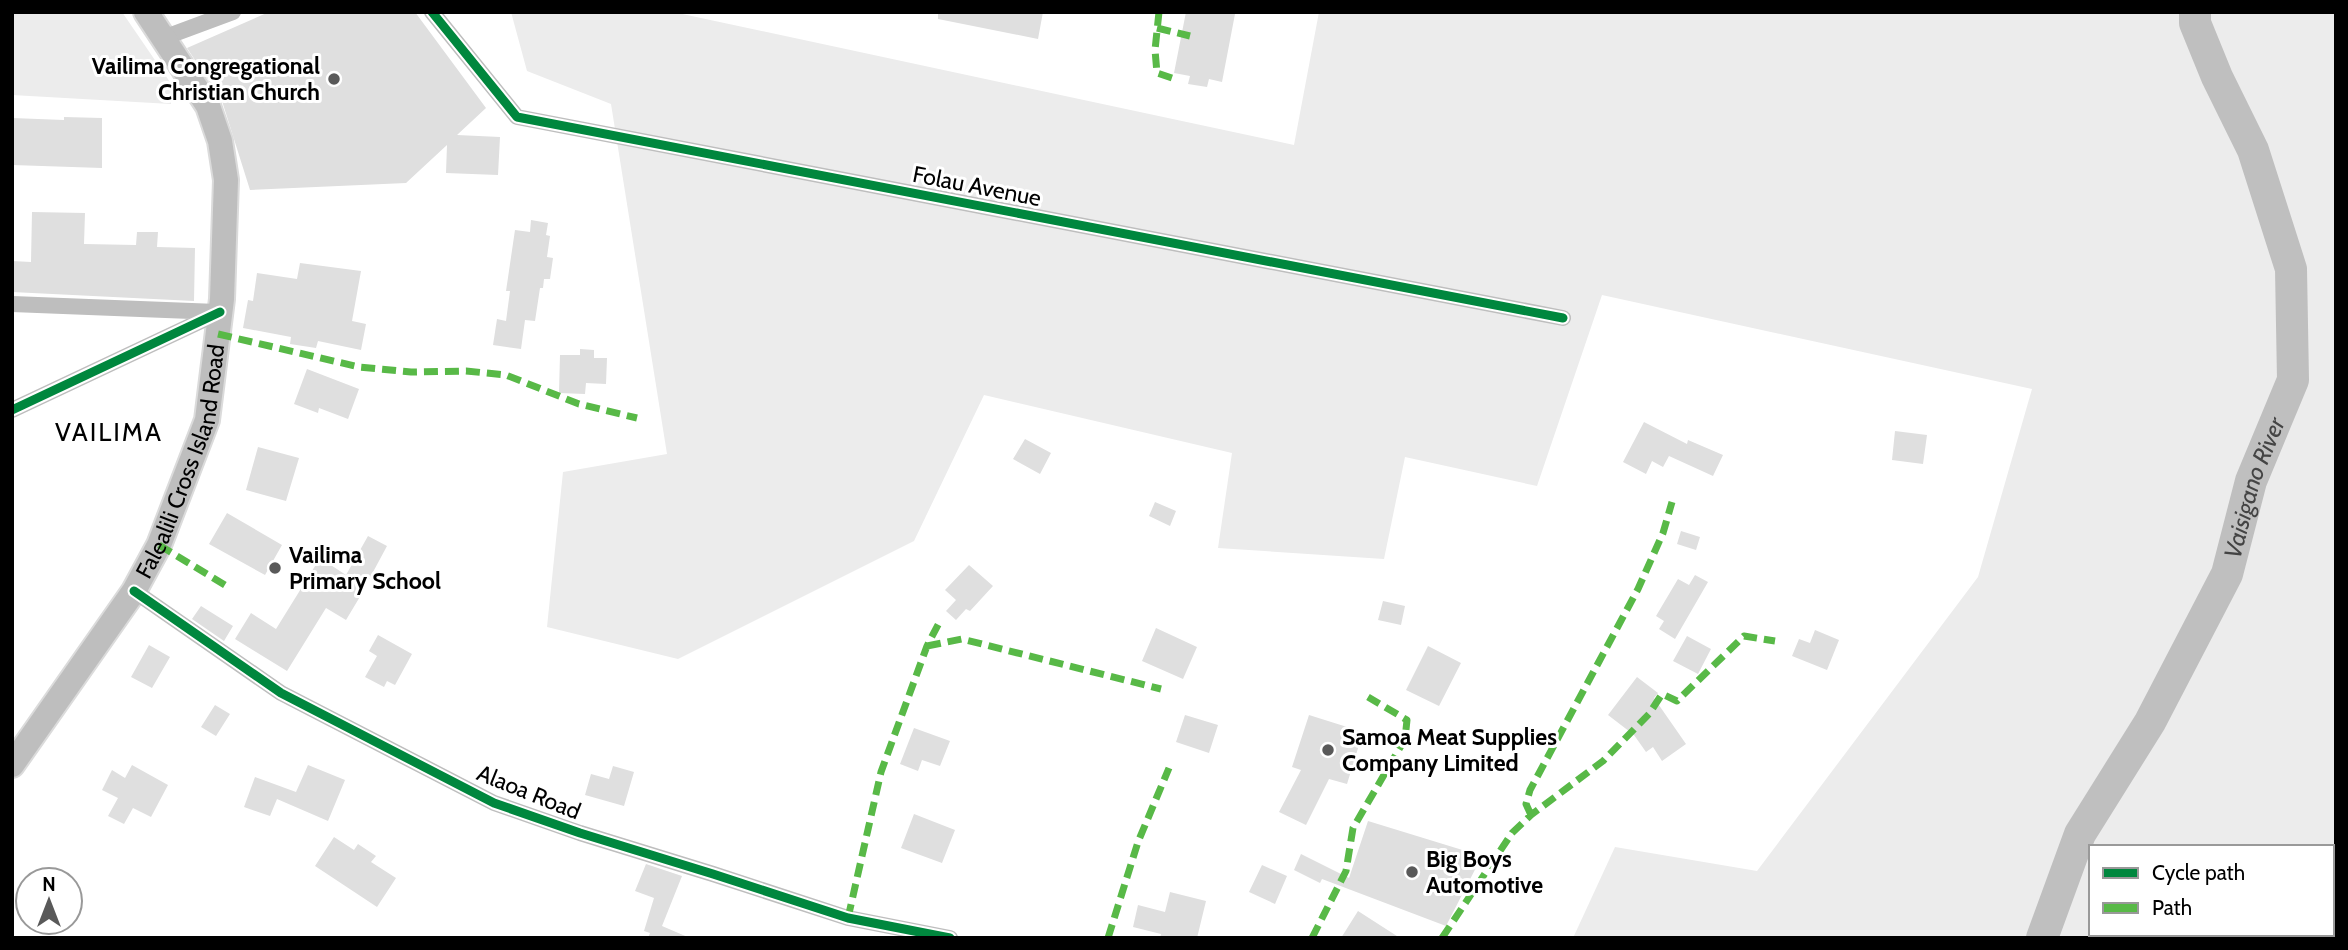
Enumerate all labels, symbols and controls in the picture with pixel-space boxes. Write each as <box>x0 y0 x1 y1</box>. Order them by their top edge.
place label: Vailima Congregational Christian Church <box>92 52 320 106</box>
marker: Vailima Congregational Christian Church <box>326 71 342 87</box>
street label: Folau Avenue <box>910 160 1044 212</box>
street label: Falealili Cross Island Road <box>130 343 230 583</box>
water label: Vaisigano River <box>2217 411 2291 561</box>
district label: VAILIMA <box>55 416 163 448</box>
place label: Vailima Primary School <box>289 541 441 595</box>
marker: Vailima Primary School <box>267 560 283 576</box>
place label: Samoa Meat Supplies Company Limited <box>1342 723 1557 777</box>
marker: Samoa Meat Supplies Company Limited <box>1320 742 1336 758</box>
street label: Alaoa Road <box>473 759 585 825</box>
place label: Big Boys Automotive <box>1426 845 1543 899</box>
legend <box>2089 845 2334 936</box>
text: Cycle path <box>2152 860 2245 885</box>
marker: Big Boys Automotive <box>1404 864 1420 880</box>
north arrow <box>14 866 84 936</box>
text: N <box>42 873 56 896</box>
text: Path <box>2152 895 2192 920</box>

